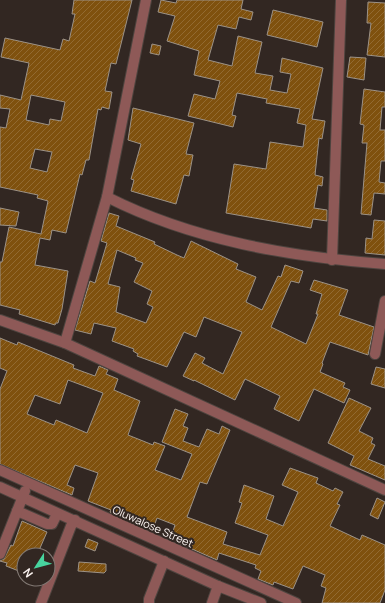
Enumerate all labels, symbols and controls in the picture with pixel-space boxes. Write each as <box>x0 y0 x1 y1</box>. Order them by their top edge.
street label: Oluwalose Street <box>110 501 196 551</box>
north arrow <box>16 547 56 587</box>
text: N <box>19 565 36 581</box>

